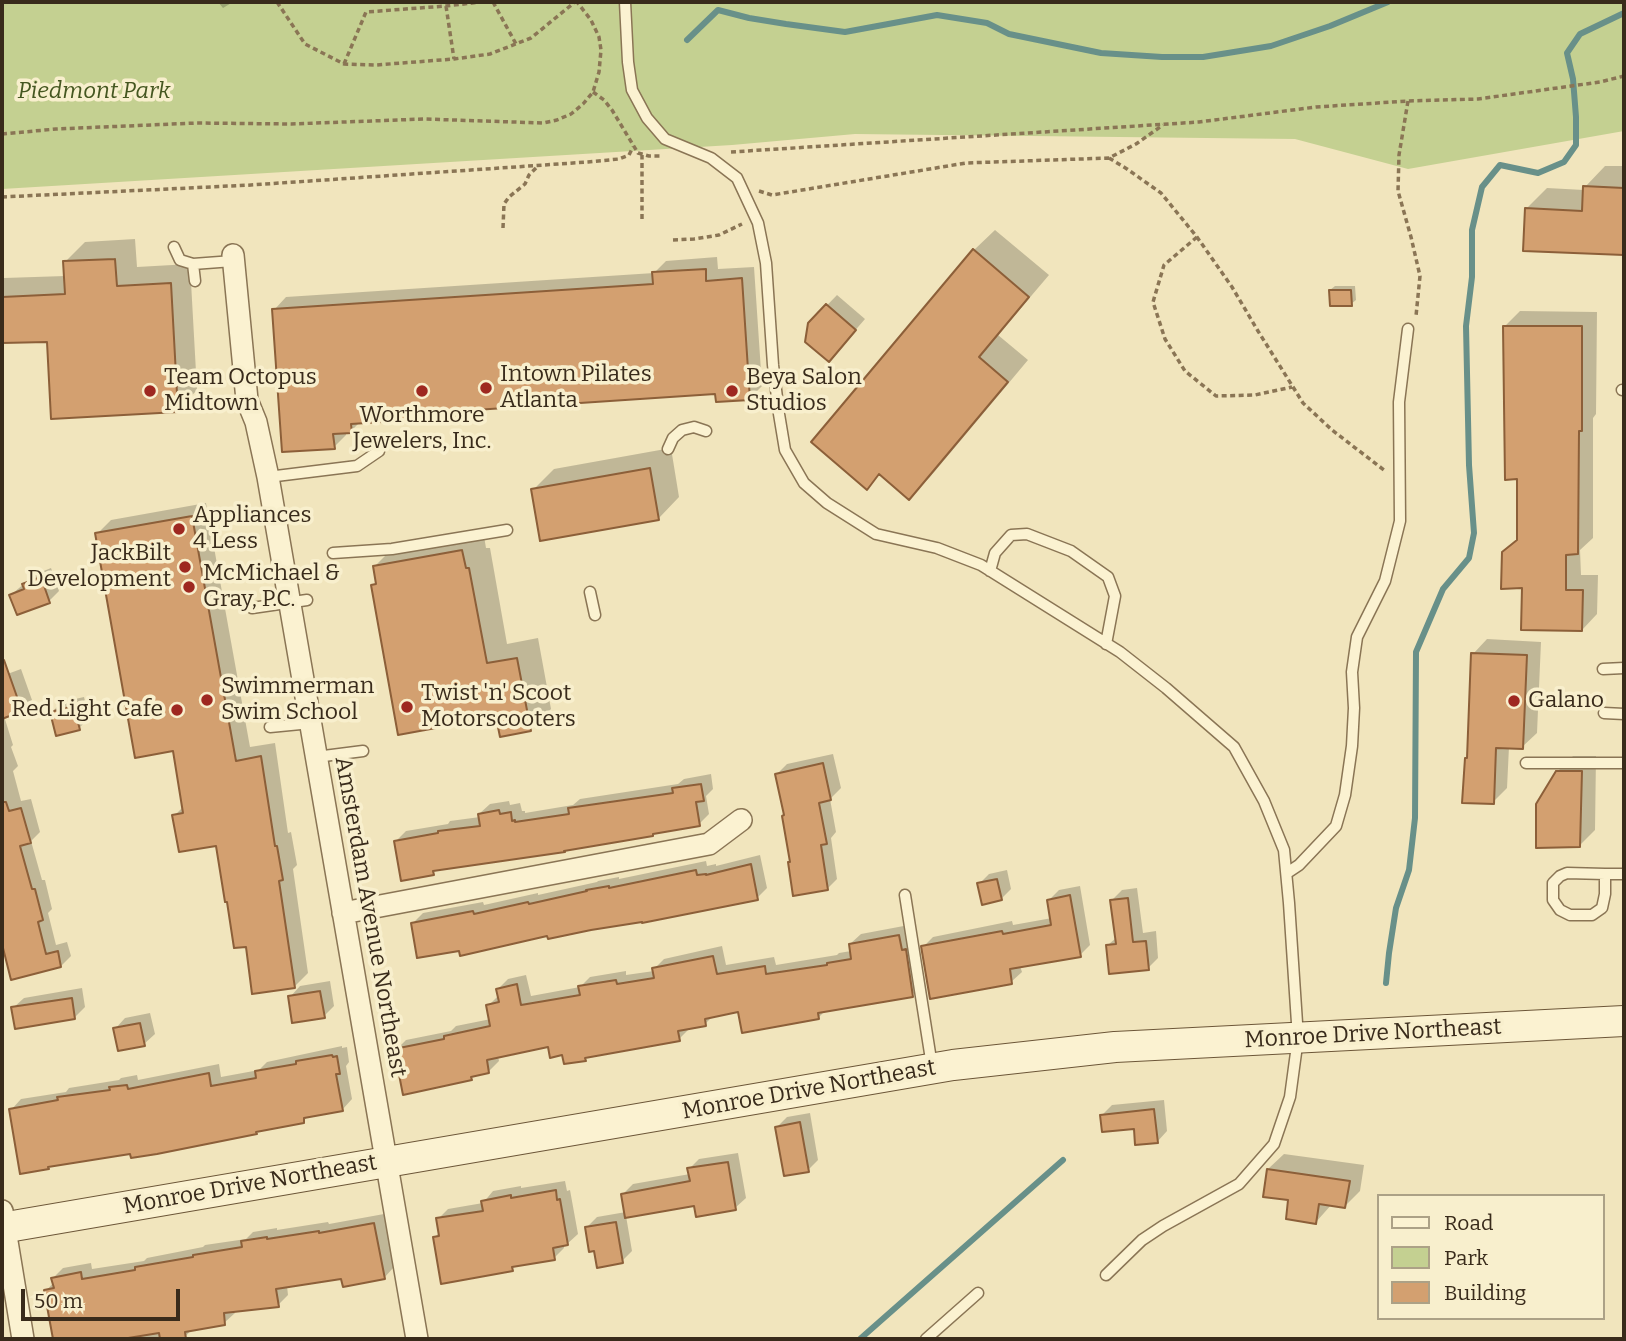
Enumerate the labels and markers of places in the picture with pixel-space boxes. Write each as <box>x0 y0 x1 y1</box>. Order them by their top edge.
place label: Intown Pilates Atlanta <box>500 361 652 415</box>
place label: Team Octopus Midtown <box>164 364 317 418</box>
place label: Beya Salon Studios <box>746 364 862 418</box>
marker: Intown Pilates Atlanta <box>478 380 494 396</box>
marker: Team Octopus Midtown <box>142 383 158 399</box>
marker: Worthmore Jewelers, Inc. <box>414 383 430 399</box>
marker: Beya Salon Studios <box>724 383 740 399</box>
place label: Worthmore Jewelers, Inc. <box>353 402 491 456</box>
place label: Appliances 4 Less <box>193 502 312 556</box>
marker: Appliances 4 Less <box>171 521 187 537</box>
place label: JackBilt Development <box>27 540 171 594</box>
marker: JackBilt Development <box>177 559 193 575</box>
place label: McMichael & Gray, P.C. <box>203 560 340 614</box>
marker: McMichael & Gray, P.C. <box>181 579 197 595</box>
place label: Swimmerman Swim School <box>221 673 374 727</box>
place label: Twist 'n' Scoot Motorscooters <box>421 680 576 734</box>
place label: Galano <box>1528 687 1604 715</box>
marker: Swimmerman Swim School <box>199 692 215 708</box>
marker: Galano <box>1506 693 1522 709</box>
place label: Red Light Cafe <box>11 696 163 724</box>
marker: Twist 'n' Scoot Motorscooters <box>399 699 415 715</box>
marker: Red Light Cafe <box>169 702 185 718</box>

